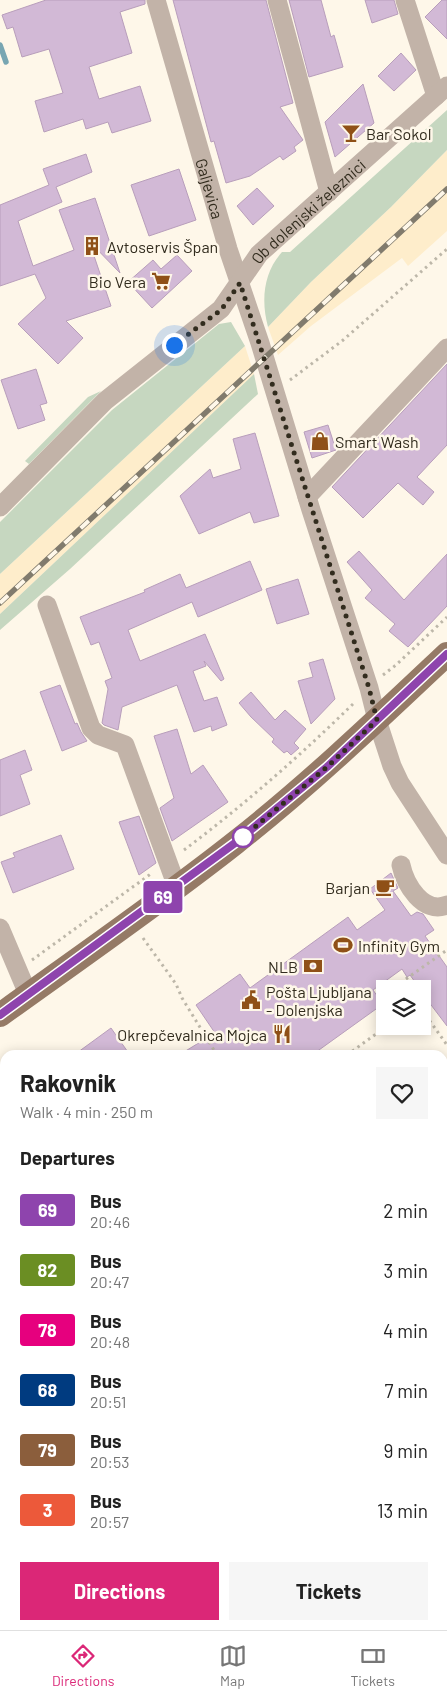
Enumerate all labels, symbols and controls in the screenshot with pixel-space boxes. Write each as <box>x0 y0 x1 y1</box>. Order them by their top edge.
bar icon: Bar Sokol <box>340 122 362 144</box>
place label: Bar Sokol <box>366 124 431 143</box>
street label: Ob dolenjski železnici <box>246 155 369 267</box>
street label: Galjevica <box>193 156 228 221</box>
building icon: Avtoservis Špan <box>81 235 103 257</box>
place label: Avtoservis Špan <box>107 237 218 256</box>
supermarket icon: Bio Vera <box>150 270 172 292</box>
place label: Bio Vera <box>89 272 146 291</box>
your location <box>162 333 187 358</box>
shop icon: Smart Wash <box>309 430 331 452</box>
place label: Smart Wash <box>335 432 419 451</box>
unlabelled marker <box>232 826 254 848</box>
cafe icon: Barjan <box>374 876 396 898</box>
place label: Barjan <box>325 878 370 897</box>
line badge: 69 <box>140 881 186 913</box>
text: 69 <box>153 886 173 908</box>
sports icon: Infinity Gym <box>332 934 354 956</box>
place label: Infinity Gym <box>358 936 440 955</box>
bank icon: NLB <box>302 955 324 977</box>
place label: NLB <box>268 957 298 976</box>
map controls <box>376 980 431 1035</box>
button: layers <box>376 980 431 1035</box>
place label: Pošta Ljubljana - Dolenjska <box>266 982 372 1019</box>
public building icon: Pošta Ljubljana - Dolenjska <box>240 989 262 1011</box>
restaurant icon: Okrepčevalnica Mojca <box>271 1023 293 1045</box>
place label: Okrepčevalnica Mojca <box>117 1025 267 1044</box>
button: heart <box>376 1067 428 1119</box>
text: Rakovnik <box>20 1068 116 1097</box>
text: Walk · 4 min · 250 m <box>20 1102 153 1121</box>
text: Departures <box>20 1146 115 1169</box>
text: Bus <box>90 1189 122 1212</box>
text: 69 <box>38 1199 57 1221</box>
text: 2 min <box>383 1199 428 1222</box>
text: 20:46 <box>90 1212 130 1231</box>
text: Bus <box>90 1249 122 1272</box>
text: 82 <box>38 1259 57 1281</box>
text: 3 min <box>384 1259 428 1282</box>
text: 20:47 <box>90 1272 129 1291</box>
text: Bus <box>90 1309 122 1332</box>
text: 78 <box>38 1319 57 1341</box>
text: 4 min <box>383 1319 428 1342</box>
text: 20:48 <box>90 1332 130 1351</box>
text: Bus <box>90 1369 122 1392</box>
text: 68 <box>38 1379 57 1401</box>
text: 7 min <box>384 1379 428 1402</box>
text: 20:51 <box>90 1392 126 1411</box>
text: Bus <box>90 1429 122 1452</box>
text: 79 <box>38 1439 57 1461</box>
text: 9 min <box>384 1439 428 1462</box>
text: 20:53 <box>90 1452 130 1471</box>
text: Bus <box>90 1489 122 1512</box>
text: 3 <box>43 1499 52 1521</box>
text: 13 min <box>377 1499 428 1522</box>
text: 20:57 <box>90 1512 129 1531</box>
button: Directions <box>20 1562 219 1620</box>
button: Tickets <box>229 1562 428 1620</box>
tab: Directions <box>52 1642 115 1689</box>
tab: Map <box>219 1642 247 1689</box>
tab: Tickets <box>350 1642 395 1689</box>

